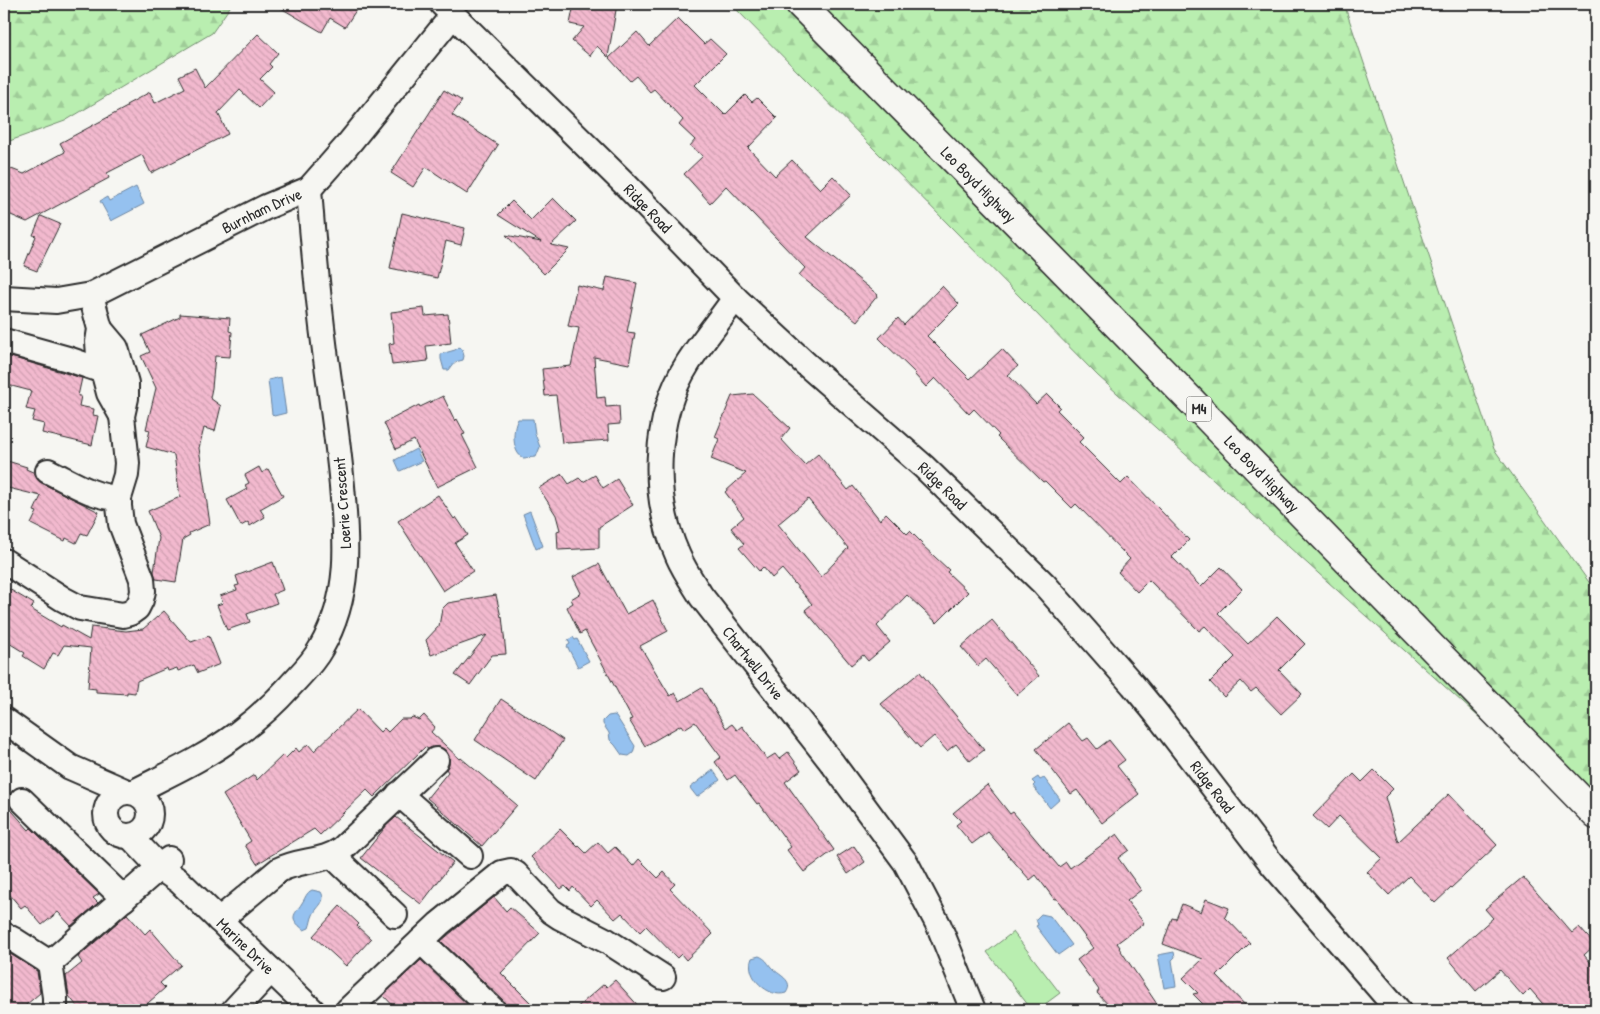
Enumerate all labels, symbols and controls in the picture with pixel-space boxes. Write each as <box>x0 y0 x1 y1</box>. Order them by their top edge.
street label: Leo Boyd Highway <box>936 141 1022 227</box>
street label: Ridge Road <box>619 179 677 237</box>
street label: Burnham Drive <box>218 182 305 239</box>
road number: M4 <box>1186 396 1212 422</box>
street label: Leo Boyd Highway <box>1220 430 1305 517</box>
street label: Loerie Crescent <box>328 456 356 549</box>
street label: Ridge Road <box>914 456 972 514</box>
street label: Chartwell Drive <box>718 621 790 705</box>
street label: Ridge Road <box>1185 756 1240 817</box>
street label: Marine Drive <box>212 913 280 980</box>

